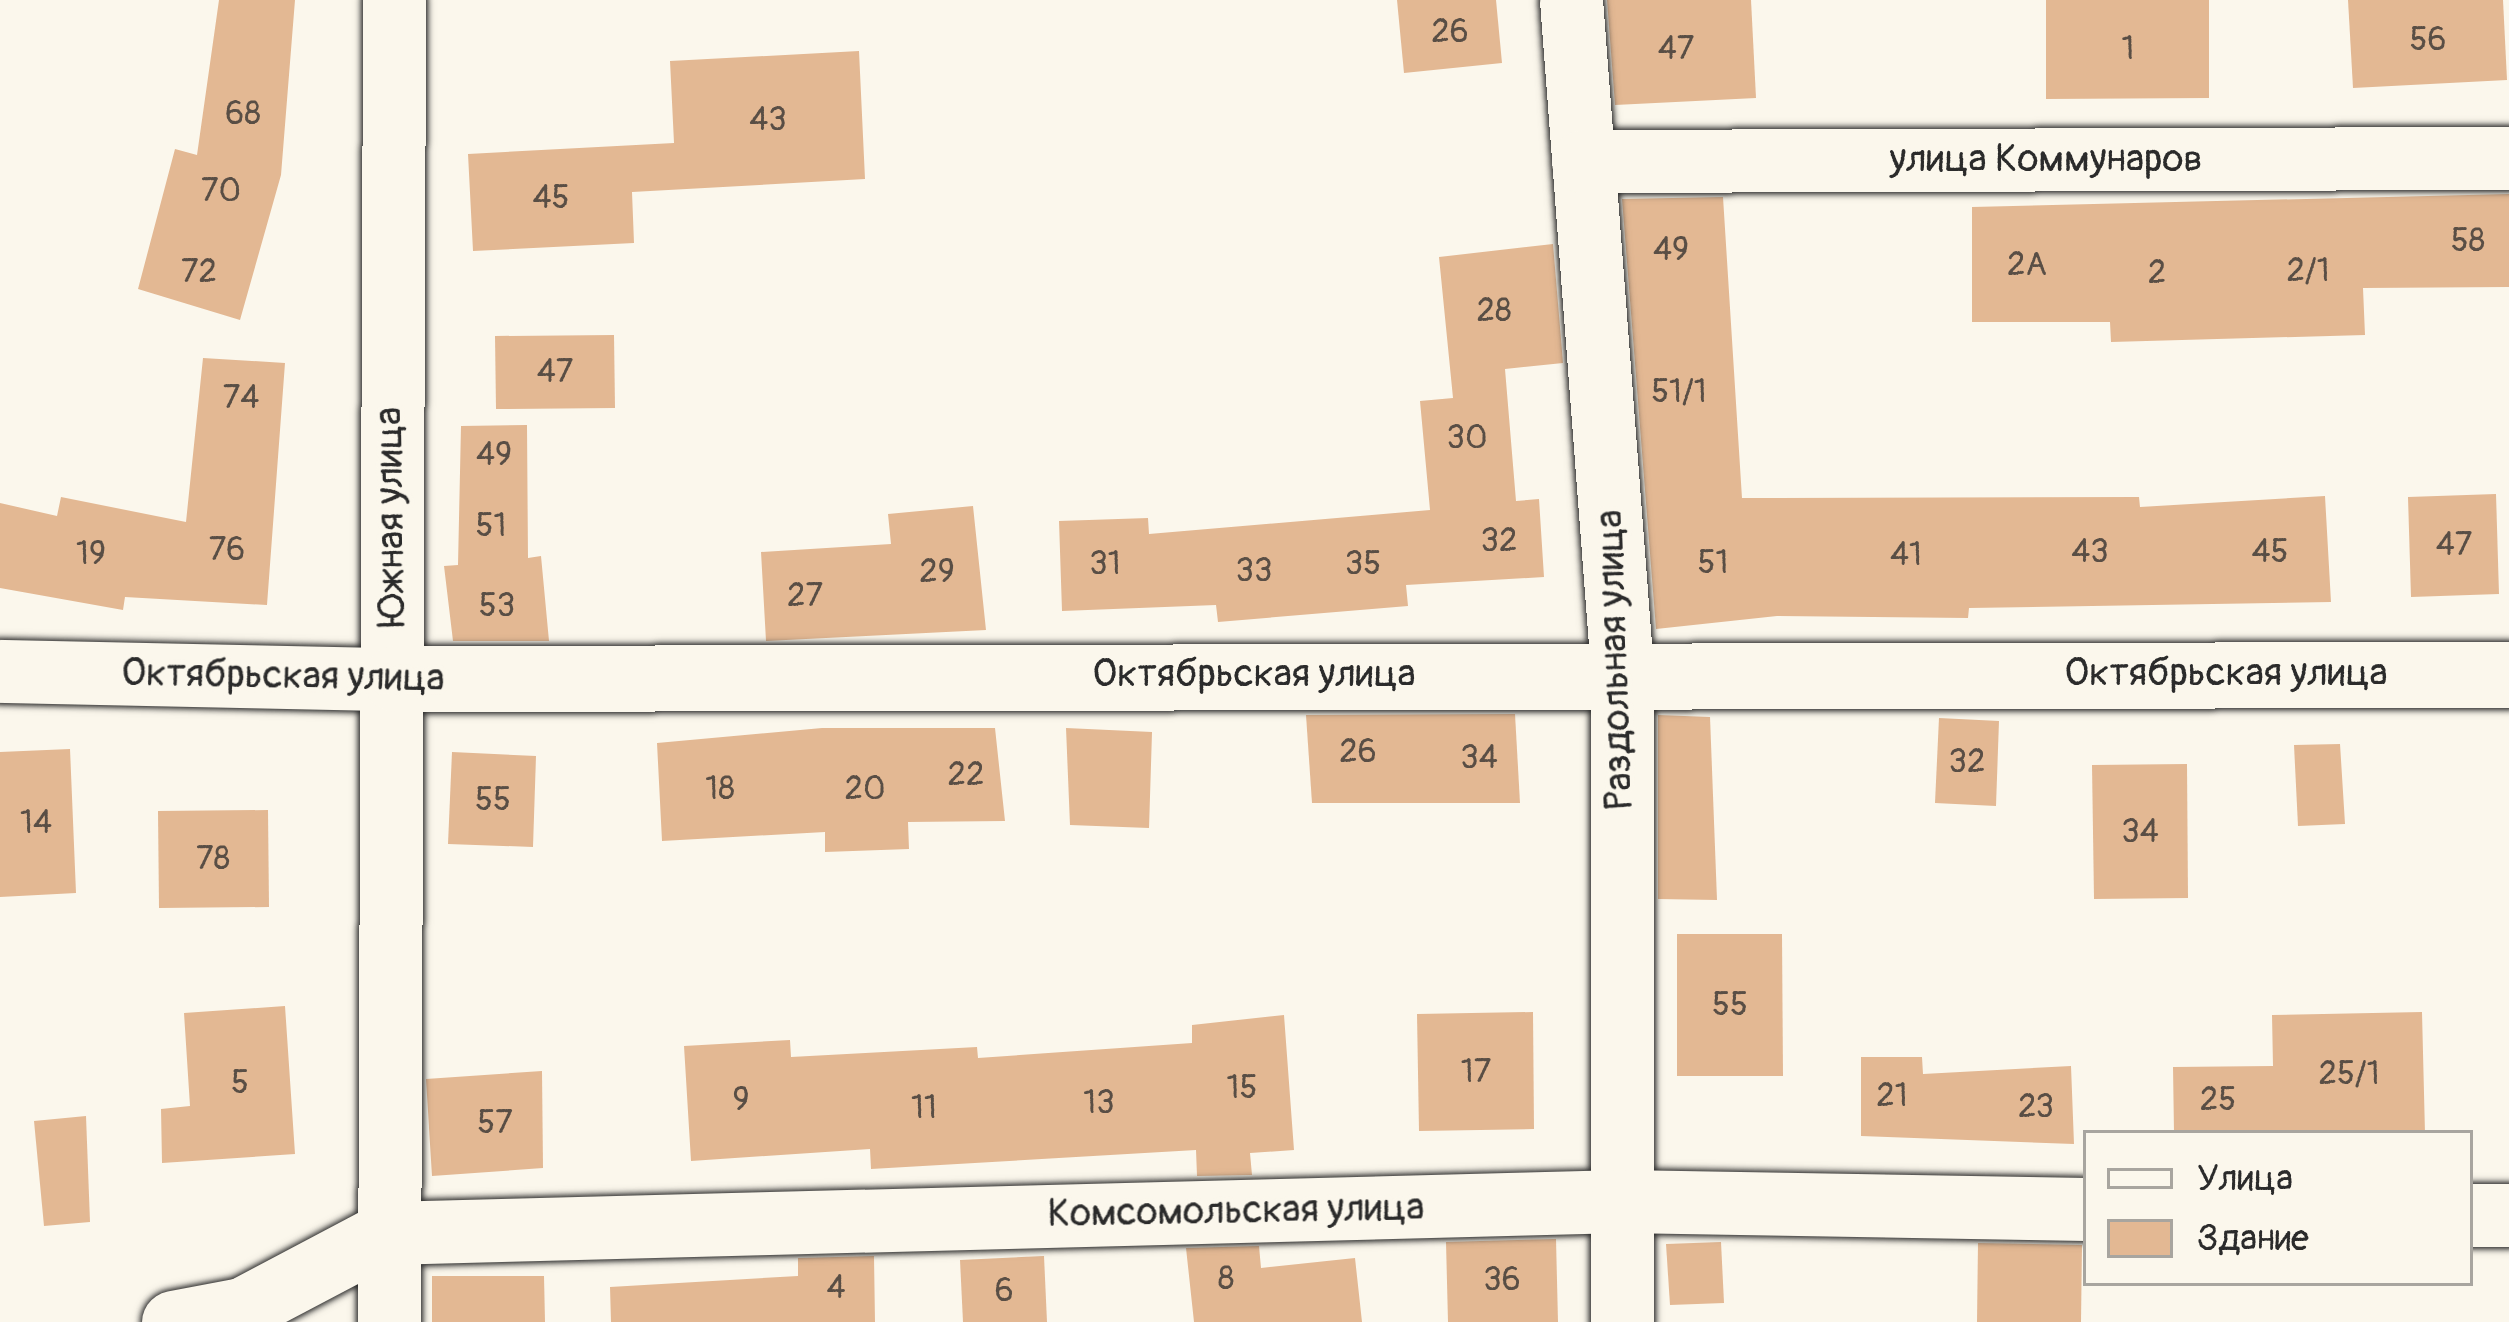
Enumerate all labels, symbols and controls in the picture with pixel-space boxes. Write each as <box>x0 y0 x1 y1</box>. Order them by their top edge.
house number: 26 <box>1431 12 1469 52</box>
house number: 56 <box>2409 20 2447 60</box>
house number: 47 <box>1658 29 1694 69</box>
house number: 1 <box>2122 29 2134 69</box>
house number: 68 <box>225 94 261 134</box>
house number: 43 <box>749 100 787 140</box>
street label: улица Коммунаров <box>1889 136 2203 182</box>
house number: 70 <box>201 171 241 211</box>
house number: 45 <box>532 178 570 218</box>
house number: 58 <box>2451 221 2485 261</box>
house number: 49 <box>1653 230 1689 270</box>
house number: 2А <box>2007 245 2047 285</box>
house number: 2/1 <box>2286 251 2330 291</box>
house number: 72 <box>181 252 217 292</box>
house number: 2 <box>2148 253 2166 293</box>
house number: 28 <box>1476 291 1512 331</box>
house number: 47 <box>537 352 573 392</box>
house number: 51/1 <box>1651 372 1707 412</box>
house number: 74 <box>223 378 259 418</box>
street label: Южная улица <box>366 407 416 627</box>
house number: 30 <box>1447 418 1487 458</box>
house number: 49 <box>476 435 512 475</box>
house number: 51 <box>476 506 506 546</box>
street label: Раздольная улица <box>1586 509 1644 811</box>
house number: 32 <box>1481 521 1517 561</box>
house number: 47 <box>2436 525 2472 565</box>
house number: 76 <box>209 530 245 570</box>
house number: 43 <box>2071 532 2109 572</box>
house number: 45 <box>2251 532 2289 572</box>
house number: 19 <box>76 534 106 574</box>
house number: 41 <box>1890 535 1922 575</box>
house number: 51 <box>1698 543 1728 583</box>
house number: 31 <box>1089 544 1121 584</box>
house number: 35 <box>1345 544 1381 584</box>
house number: 33 <box>1236 551 1272 591</box>
house number: 29 <box>919 552 955 592</box>
house number: 27 <box>787 576 823 616</box>
house number: 53 <box>479 586 515 626</box>
street label: Октябрьская улица <box>121 650 445 702</box>
street label: Октябрьская улица <box>2064 650 2388 696</box>
street label: Октябрьская улица <box>1092 651 1416 697</box>
house number: 26 <box>1339 732 1377 772</box>
house number: 34 <box>1460 738 1498 778</box>
house number: 32 <box>1949 742 1985 782</box>
house number: 22 <box>948 755 984 795</box>
house number: 18 <box>705 769 735 809</box>
house number: 20 <box>845 769 885 809</box>
house number: 55 <box>475 780 511 820</box>
house number: 14 <box>20 803 52 843</box>
house number: 34 <box>2121 812 2159 852</box>
house number: 78 <box>196 839 230 879</box>
house number: 55 <box>1712 985 1748 1025</box>
house number: 17 <box>1461 1052 1491 1092</box>
house number: 25/1 <box>2318 1054 2380 1094</box>
house number: 5 <box>231 1063 249 1103</box>
house number: 15 <box>1227 1068 1257 1108</box>
house number: 21 <box>1876 1076 1908 1116</box>
house number: 9 <box>733 1080 749 1120</box>
house number: 25 <box>2200 1080 2236 1120</box>
house number: 13 <box>1083 1083 1115 1123</box>
house number: 23 <box>2018 1087 2054 1127</box>
house number: 11 <box>911 1088 937 1128</box>
house number: 57 <box>477 1103 513 1143</box>
legend <box>2083 1130 2473 1286</box>
text: Улица <box>2197 1156 2293 1201</box>
street label: Комсомольская улица <box>1047 1184 1425 1238</box>
text: Здание <box>2197 1216 2309 1261</box>
house number: 8 <box>1218 1259 1234 1299</box>
house number: 36 <box>1483 1260 1521 1300</box>
house number: 4 <box>826 1268 846 1308</box>
house number: 6 <box>994 1271 1014 1311</box>

